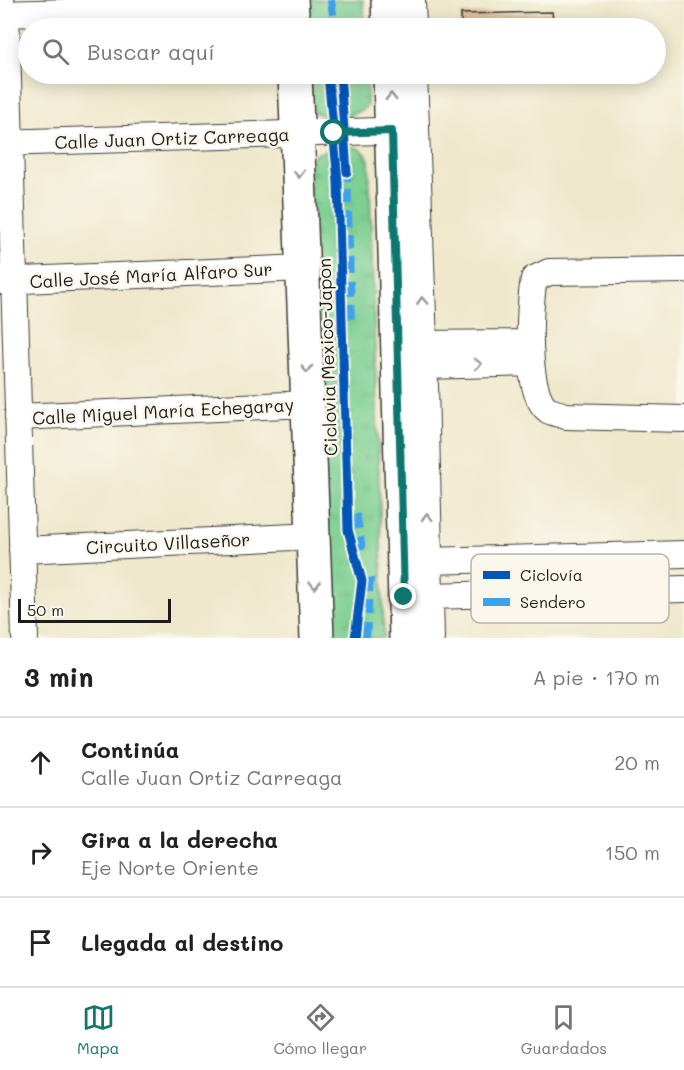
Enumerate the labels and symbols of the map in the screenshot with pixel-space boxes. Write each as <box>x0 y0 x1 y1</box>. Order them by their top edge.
one-way arrow <box>384 92 397 101</box>
route start <box>320 119 346 145</box>
street label: Calle Juan Ortiz Carreaga <box>54 122 290 154</box>
one-way arrow <box>292 169 305 178</box>
street label: Calle José María Alfaro Sur <box>29 257 273 293</box>
street label: Ciclovia Mexico-Japon <box>312 258 342 456</box>
one-way arrow <box>415 296 428 305</box>
one-way arrow <box>473 358 482 371</box>
one-way arrow <box>300 364 313 373</box>
street label: Calle Miguel María Echegaray <box>31 392 295 430</box>
one-way arrow <box>421 512 434 521</box>
street label: Circuito Villaseñor <box>85 527 251 559</box>
legend <box>471 554 669 623</box>
text: Ciclovía <box>520 564 583 585</box>
one-way arrow <box>309 580 321 589</box>
route end <box>390 583 416 609</box>
text: Sendero <box>520 591 585 612</box>
scale bar <box>18 596 171 624</box>

